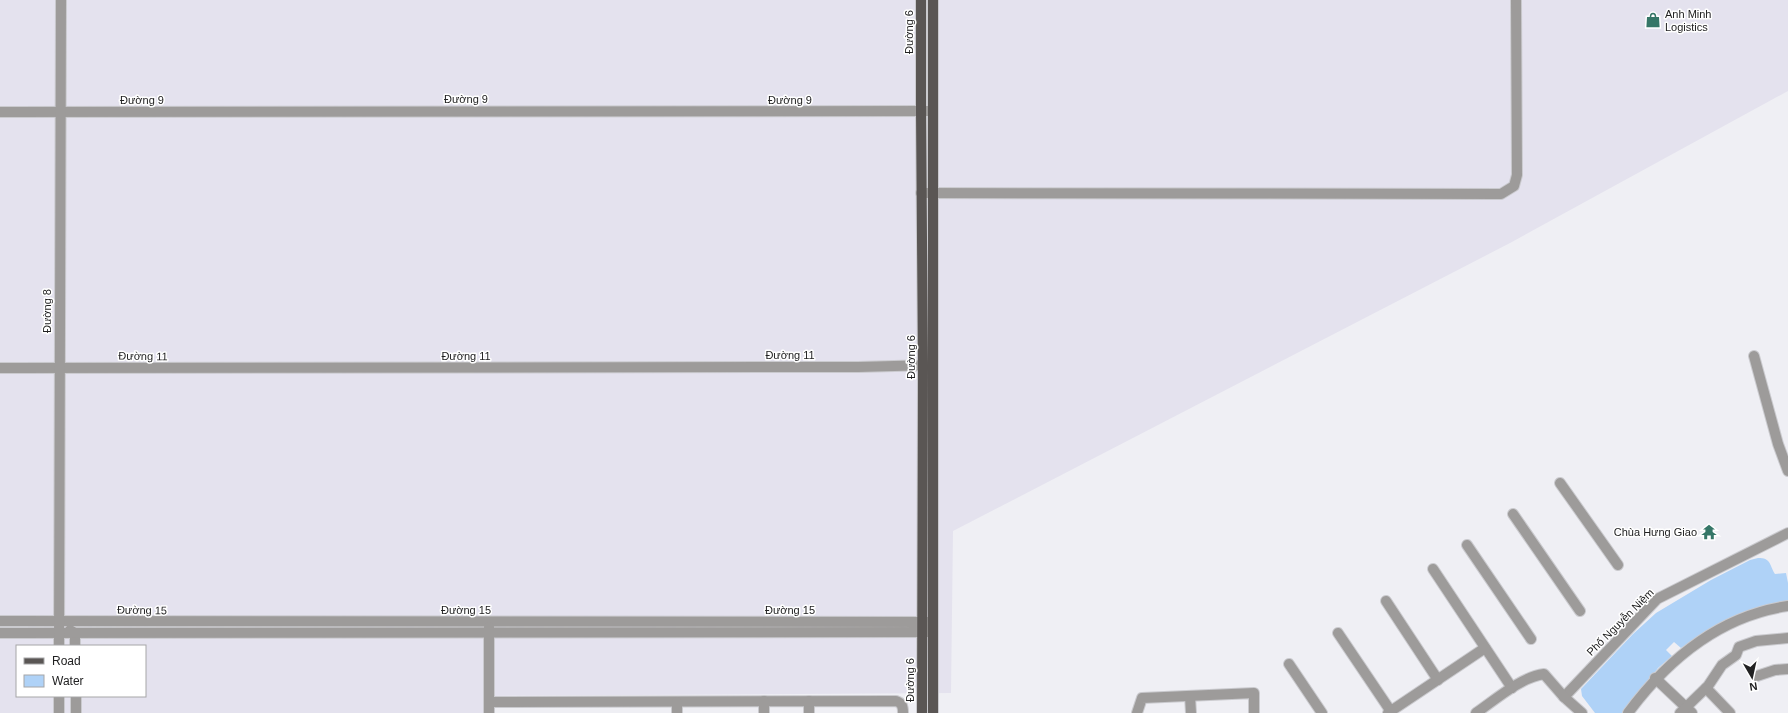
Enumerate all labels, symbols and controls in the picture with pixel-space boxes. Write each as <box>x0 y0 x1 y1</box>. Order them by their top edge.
place label: Anh Minh Logistics <box>1665 8 1711 33</box>
street label: Đường 6 <box>903 10 915 54</box>
shop icon: Anh Minh Logistics <box>1644 11 1662 29</box>
street label: Đường 9 <box>444 93 488 105</box>
street label: Đường 9 <box>120 94 164 106</box>
street label: Đường 9 <box>768 94 812 106</box>
street label: Đường 8 <box>41 289 53 333</box>
street label: Đường 6 <box>905 335 917 379</box>
street label: Đường 11 <box>765 349 815 361</box>
street label: Đường 11 <box>118 350 168 362</box>
street label: Đường 11 <box>441 350 491 362</box>
temple icon: Chùa Hưng Giao <box>1700 523 1718 541</box>
place label: Chùa Hưng Giao <box>1614 526 1697 538</box>
street label: Phố Nguyễn Niệm <box>1584 586 1656 658</box>
street label: Đường 15 <box>117 604 167 616</box>
street label: Đường 15 <box>441 604 491 616</box>
street label: Đường 15 <box>765 604 815 616</box>
legend <box>16 645 146 697</box>
text: Road <box>52 654 81 668</box>
north arrow <box>1732 657 1772 697</box>
street label: Đường 6 <box>904 658 916 702</box>
text: Water <box>52 674 84 688</box>
text: N <box>1749 680 1758 693</box>

